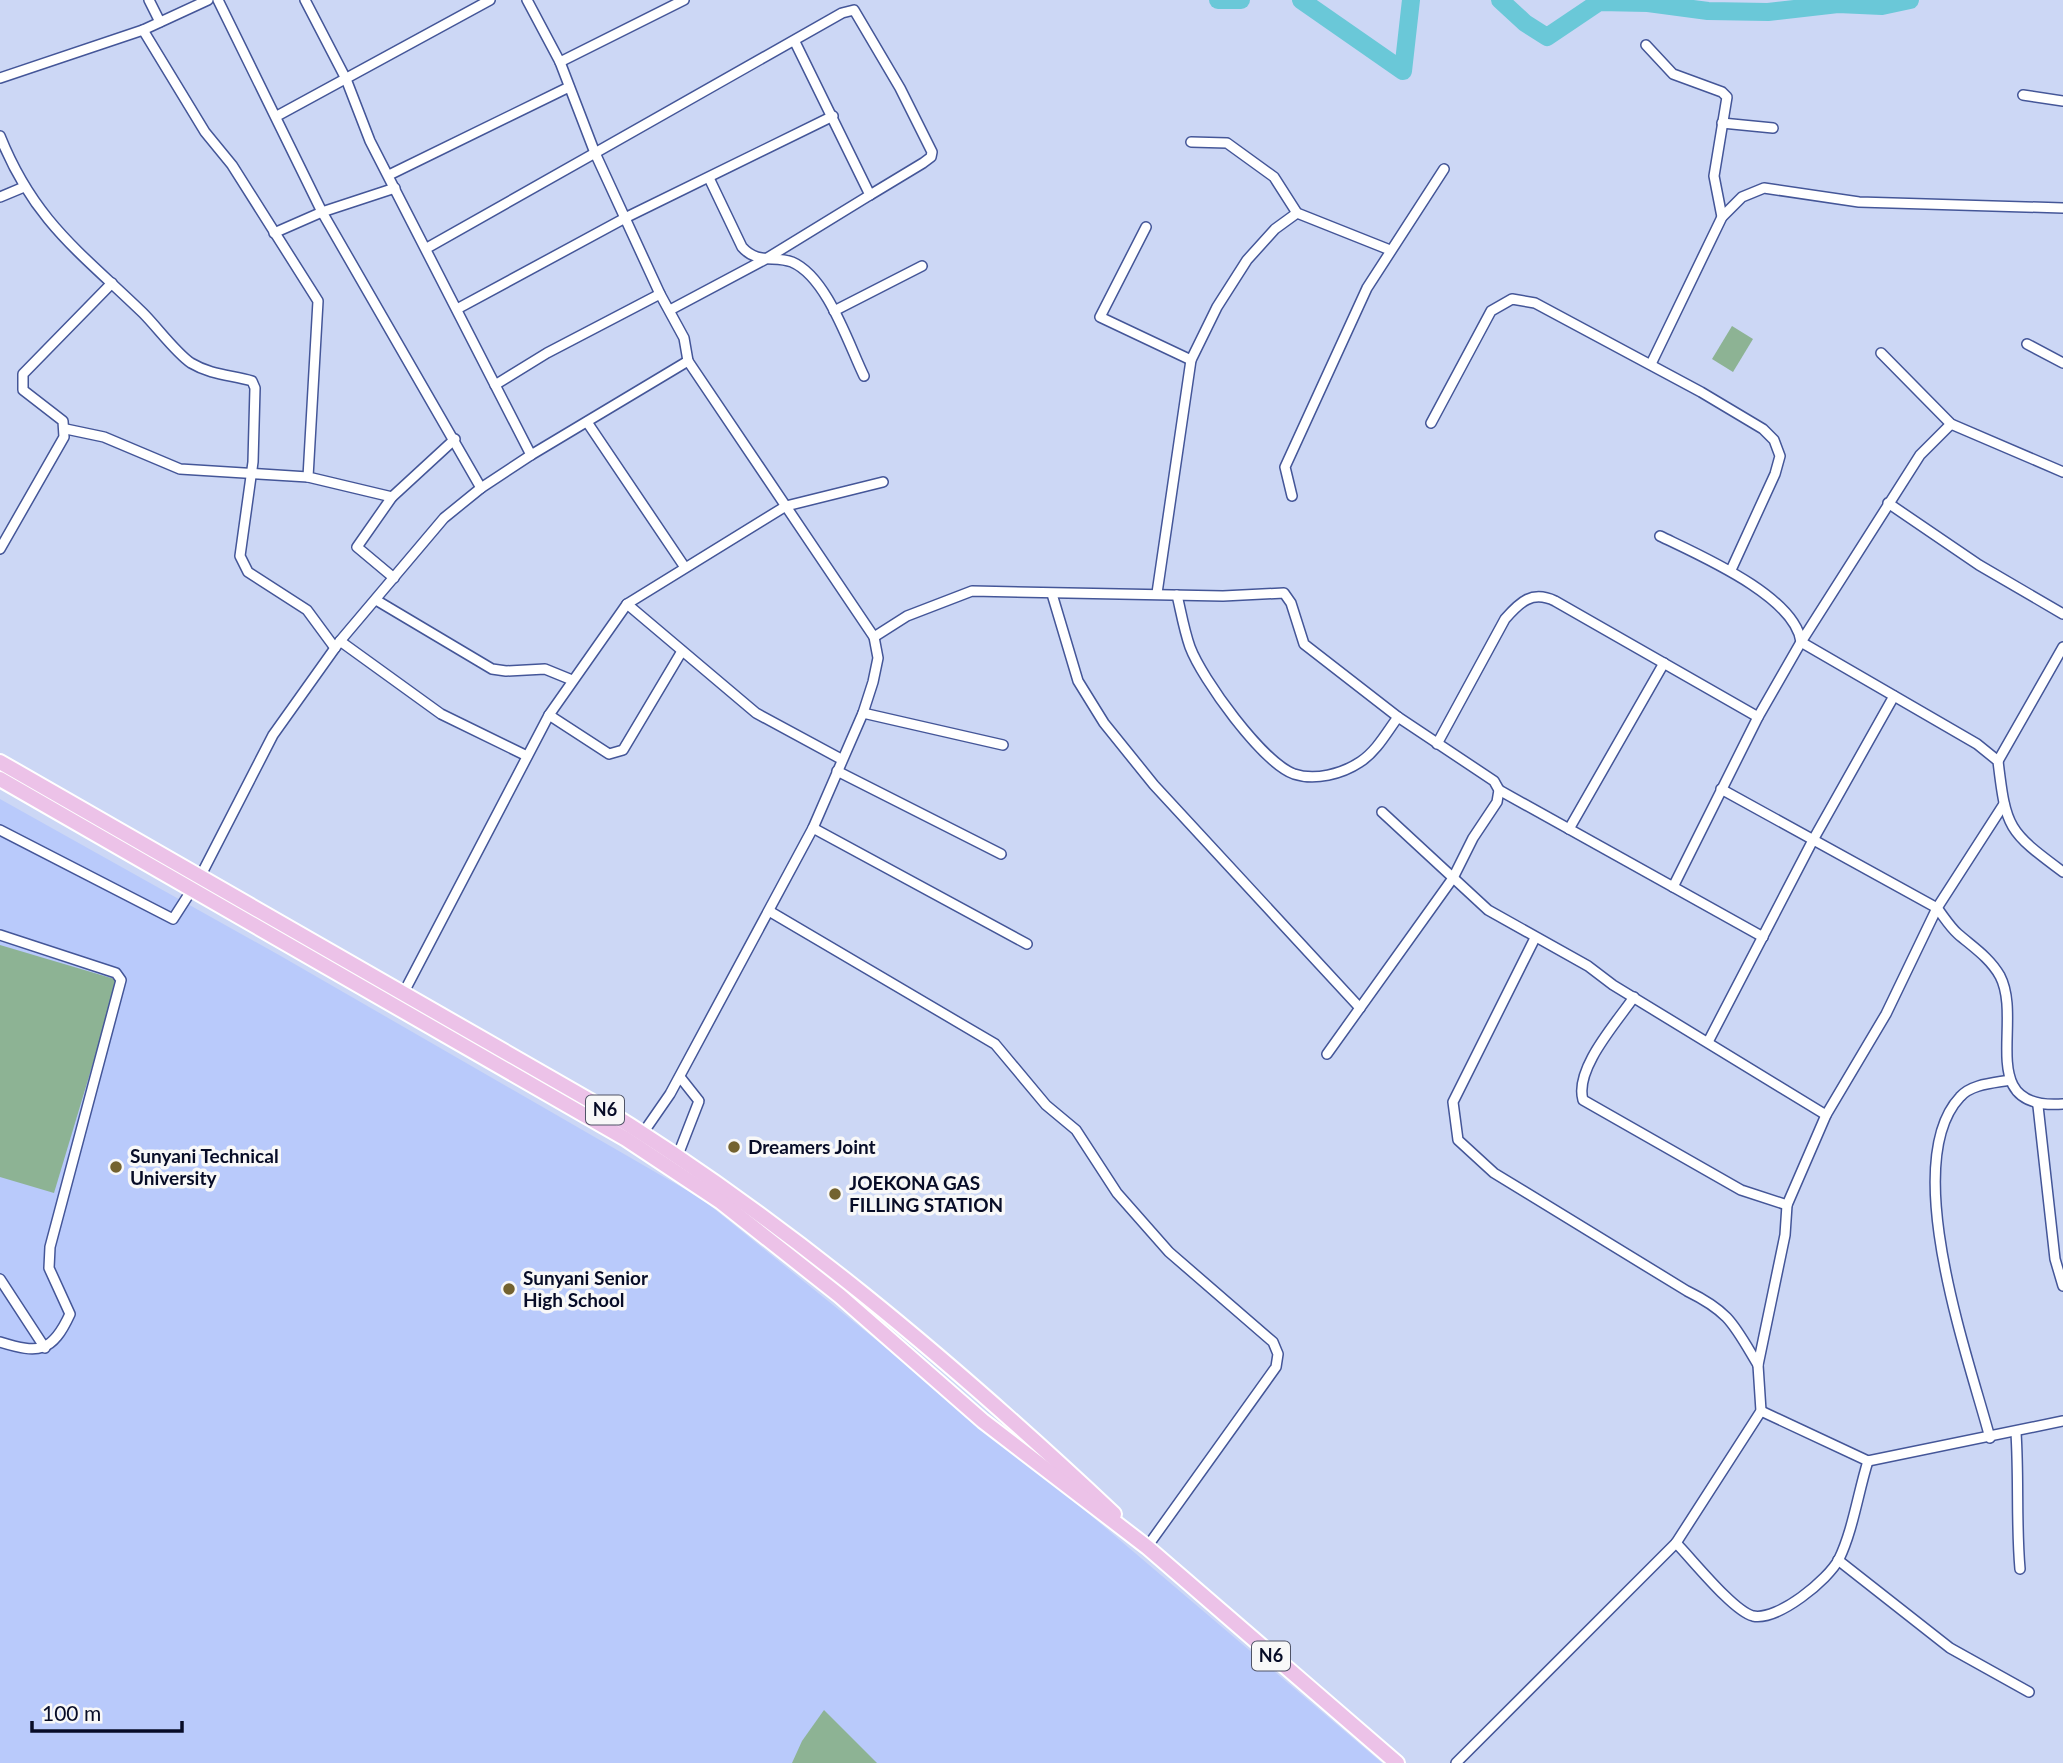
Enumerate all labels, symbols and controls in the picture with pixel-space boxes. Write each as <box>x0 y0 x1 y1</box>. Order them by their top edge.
road number: N6 <box>586 1096 624 1125</box>
place label: Dreamers Joint <box>748 1135 876 1158</box>
marker: Dreamers Joint <box>726 1139 742 1155</box>
place label: Sunyani Technical University <box>130 1144 279 1189</box>
marker: Sunyani Technical University <box>108 1159 124 1175</box>
place label: JOEKONA GAS FILLING STATION <box>849 1171 1003 1216</box>
marker: JOEKONA GAS FILLING STATION <box>827 1186 843 1202</box>
place label: Sunyani Senior High School <box>523 1266 649 1311</box>
marker: Sunyani Senior High School <box>501 1281 517 1297</box>
road number: N6 <box>1252 1642 1290 1671</box>
scale bar <box>32 1690 182 1734</box>
text: 100 m <box>42 1700 101 1725</box>

